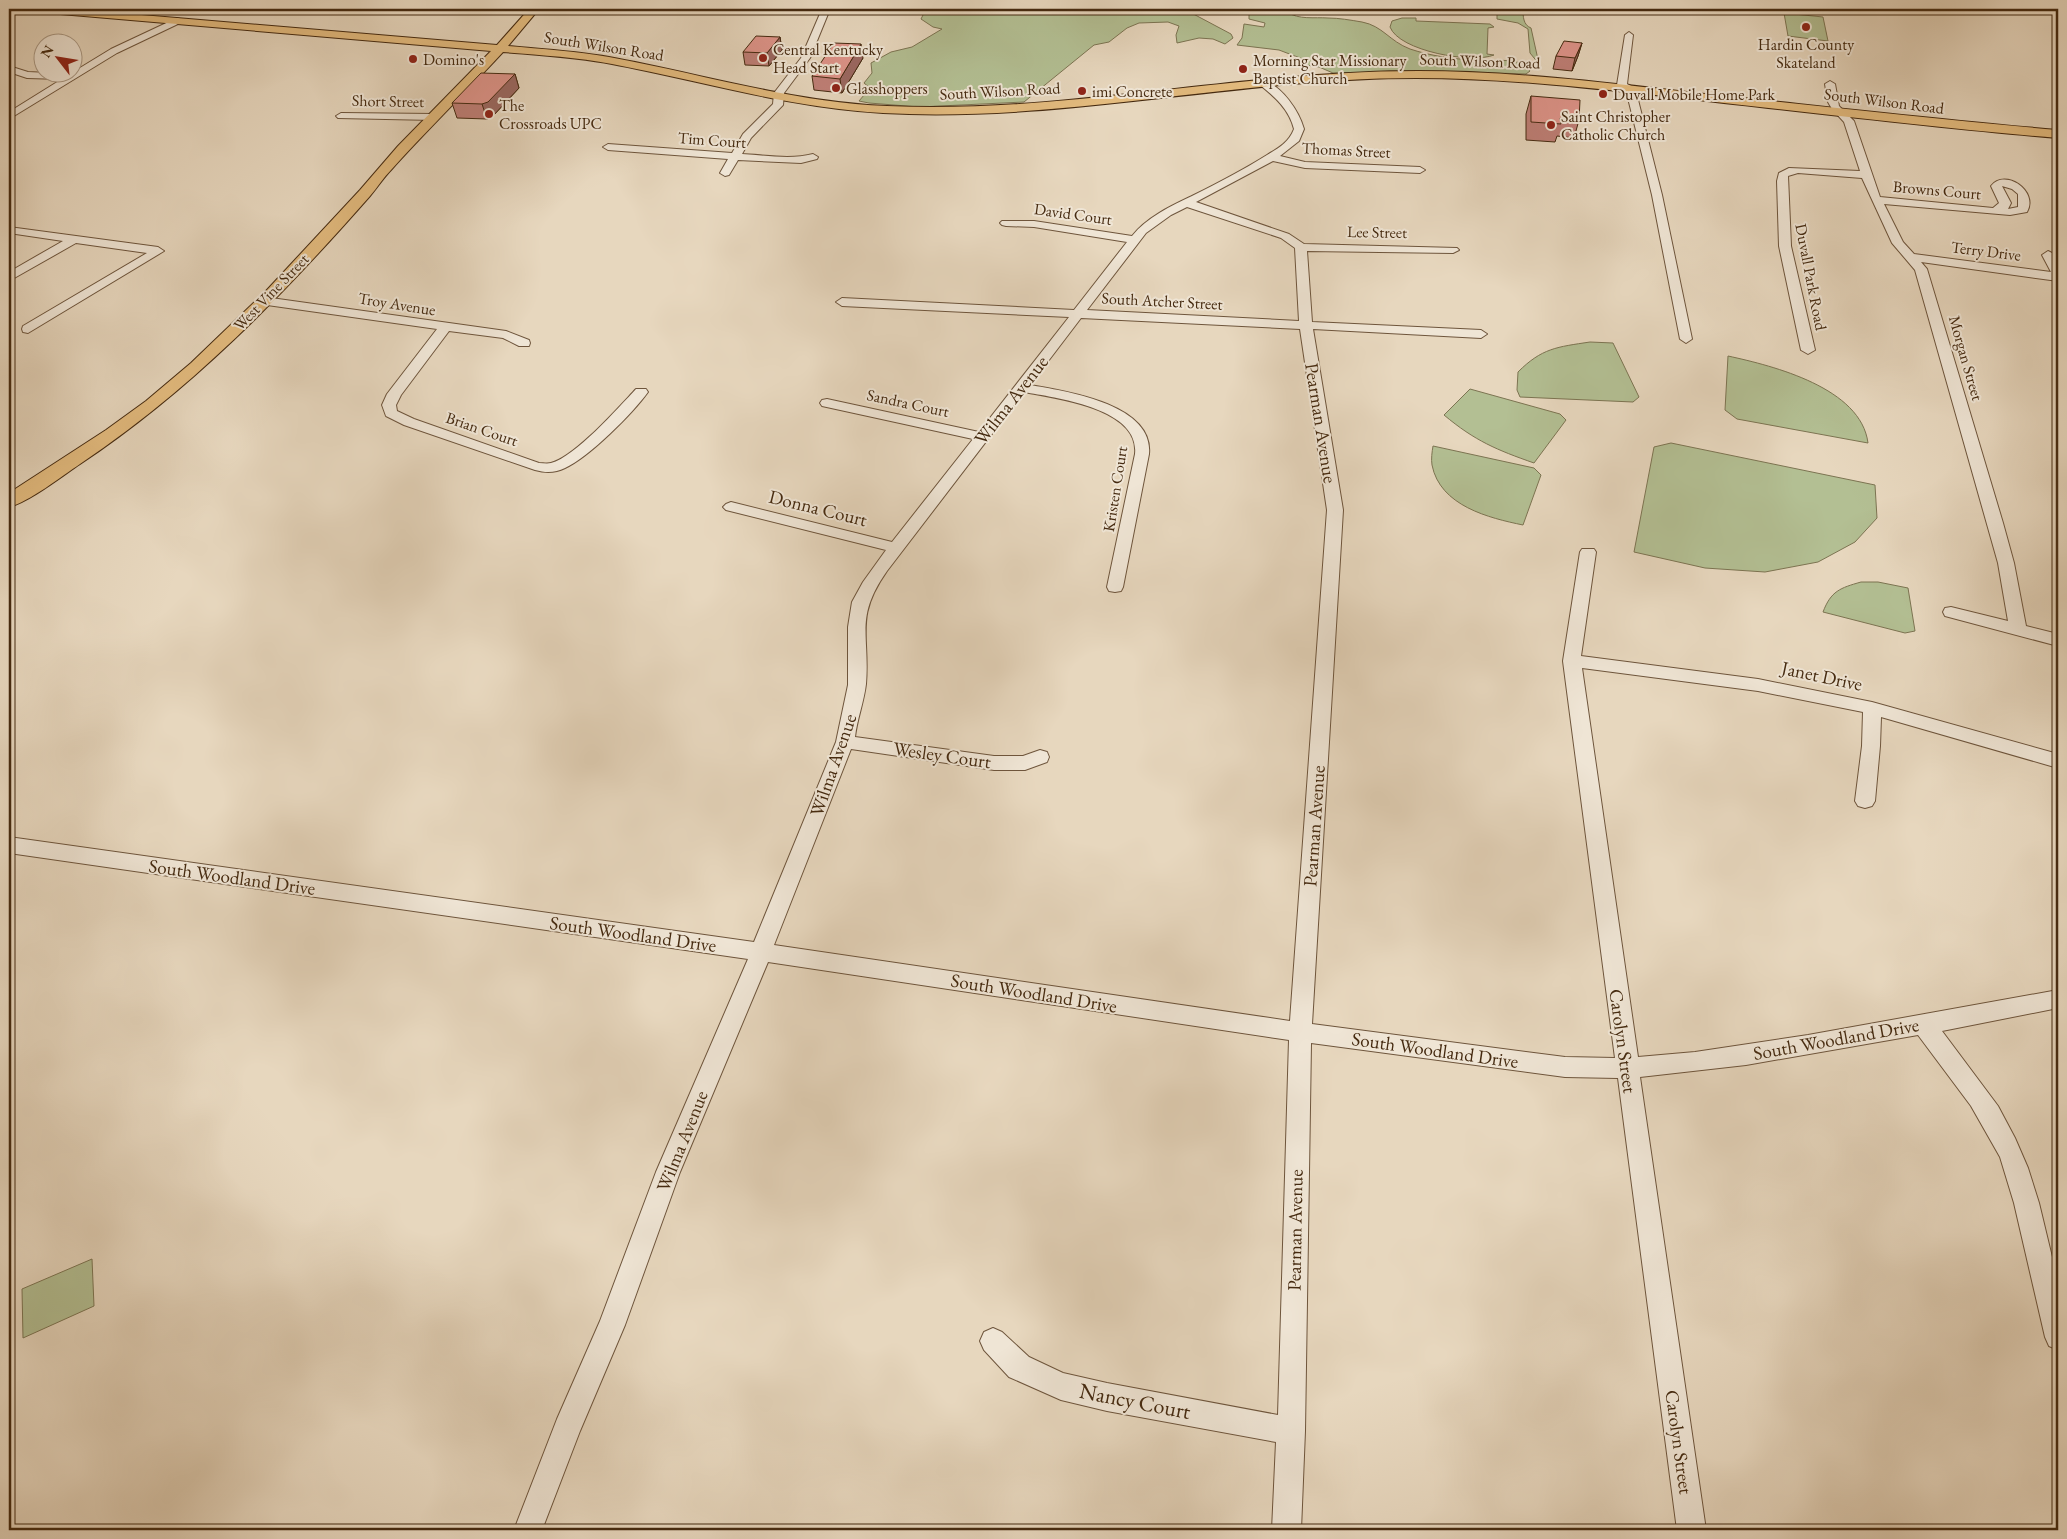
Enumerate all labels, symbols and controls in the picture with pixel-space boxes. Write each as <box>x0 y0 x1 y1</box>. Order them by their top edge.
marker: Hardin County Skateland <box>1800 21 1812 33</box>
street label: South Wilson Road <box>543 26 666 66</box>
north arrow <box>32 32 82 82</box>
place label: Hardin County Skateland <box>1758 34 1855 73</box>
place label: Central Kentucky Head Start <box>773 39 884 78</box>
text: N <box>36 41 58 61</box>
street label: South Wilson Road <box>1419 48 1542 74</box>
place label: Domino's <box>423 49 484 70</box>
place label: Morning Star Missionary Baptist Church <box>1253 50 1407 89</box>
marker: Central Kentucky Head Start <box>757 52 769 64</box>
marker: Domino's <box>407 53 419 65</box>
marker: Morning Star Missionary Baptist Church <box>1237 63 1249 75</box>
street label: South Wilson Road <box>939 77 1062 105</box>
place label: Glasshoppers <box>846 78 928 99</box>
place label: imi Concrete <box>1092 81 1172 102</box>
marker: Glasshoppers <box>830 82 842 94</box>
street label: South Wilson Road <box>1823 83 1946 119</box>
place label: Duvall Mobile Home Park <box>1613 84 1776 105</box>
marker: imi Concrete <box>1076 85 1088 97</box>
marker: Duvall Mobile Home Park <box>1597 88 1609 100</box>
street label: Short Street <box>352 90 424 112</box>
place label: The Crossroads UPC <box>499 95 602 134</box>
place label: Saint Christopher Catholic Church <box>1561 106 1671 145</box>
marker: The Crossroads UPC <box>483 108 495 120</box>
marker: Saint Christopher Catholic Church <box>1545 119 1557 131</box>
street label: Tim Court <box>677 127 747 153</box>
street label: Thomas Street <box>1301 137 1391 163</box>
street label: Browns Court <box>1892 176 1982 204</box>
street label: David Court <box>1033 198 1113 230</box>
street label: Lee Street <box>1347 221 1407 243</box>
street label: Duvall Park Road <box>1790 222 1832 333</box>
street label: Terry Drive <box>1950 236 2022 266</box>
street label: West Vine Street <box>229 249 313 335</box>
street label: South Atcher Street <box>1101 287 1223 315</box>
street label: Troy Avenue <box>357 288 437 320</box>
street label: Morgan Street <box>1944 313 1988 403</box>
street label: Wilma Avenue <box>968 350 1054 450</box>
street label: Pearman Avenue <box>1299 361 1343 485</box>
street label: Sandra Court <box>865 384 951 422</box>
street label: Brian Court <box>443 407 521 451</box>
street label: Kristen Court <box>1098 445 1132 533</box>
street label: Donna Court <box>766 484 870 532</box>
street label: Janet Drive <box>1777 655 1865 697</box>
street label: Wilma Avenue <box>804 710 862 820</box>
street label: Wesley Court <box>892 736 992 774</box>
street label: Pearman Avenue <box>1297 764 1331 888</box>
street label: South Woodland Drive <box>147 853 317 901</box>
street label: South Woodland Drive <box>548 910 718 958</box>
street label: South Woodland Drive <box>949 968 1119 1018</box>
street label: Carolyn Street <box>1603 987 1643 1095</box>
street label: South Woodland Drive <box>1751 1012 1921 1066</box>
street label: South Woodland Drive <box>1350 1026 1520 1074</box>
street label: Wilma Avenue <box>650 1087 714 1195</box>
street label: Pearman Avenue <box>1281 1169 1309 1291</box>
street label: Nancy Court <box>1077 1376 1193 1426</box>
street label: Carolyn Street <box>1659 1388 1699 1496</box>

